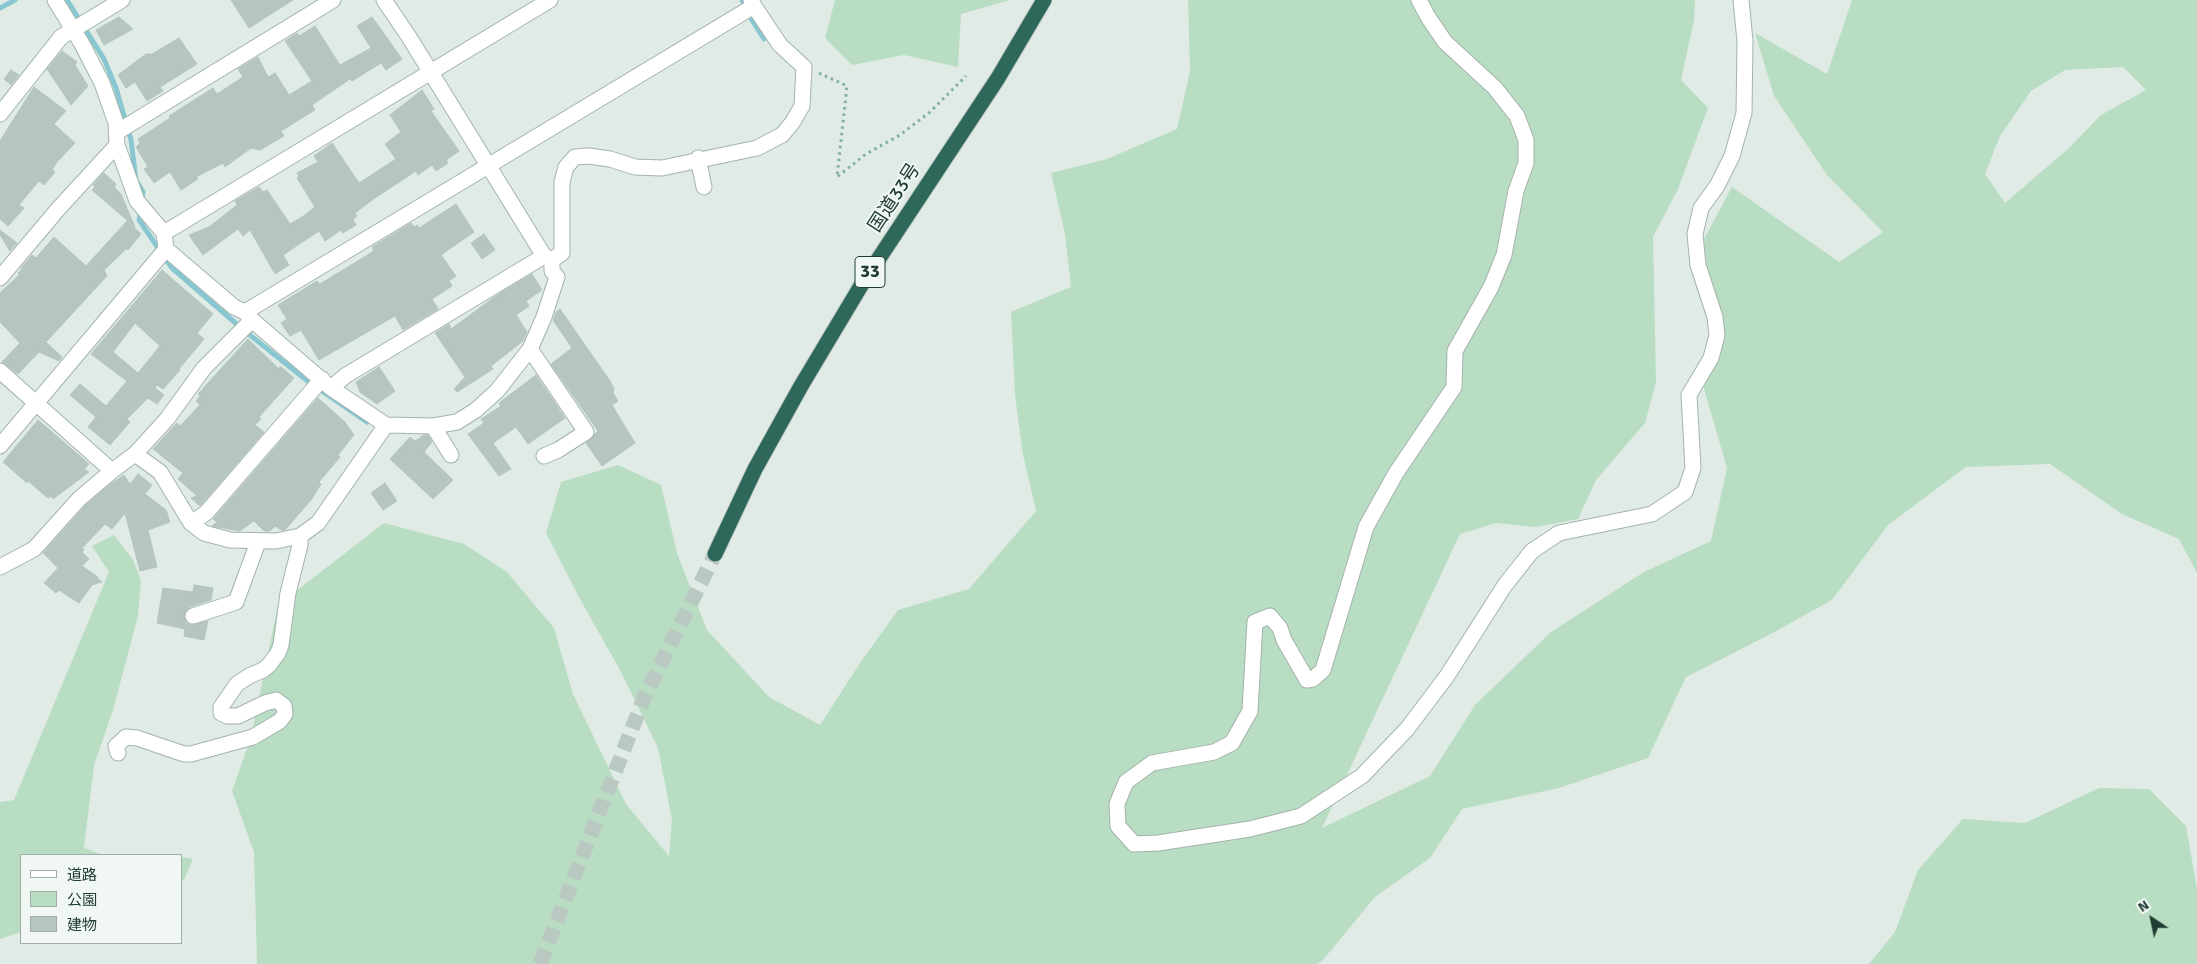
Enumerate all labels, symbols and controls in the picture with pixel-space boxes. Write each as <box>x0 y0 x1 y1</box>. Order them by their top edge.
street label: 国道33号 <box>864 159 926 237</box>
road number: 33 <box>855 256 885 288</box>
legend <box>20 854 182 944</box>
text: 道路 <box>67 866 97 884</box>
text: 公園 <box>67 891 97 909</box>
north arrow <box>2127 894 2177 944</box>
text: N <box>2135 896 2152 916</box>
text: 建物 <box>67 916 97 934</box>

